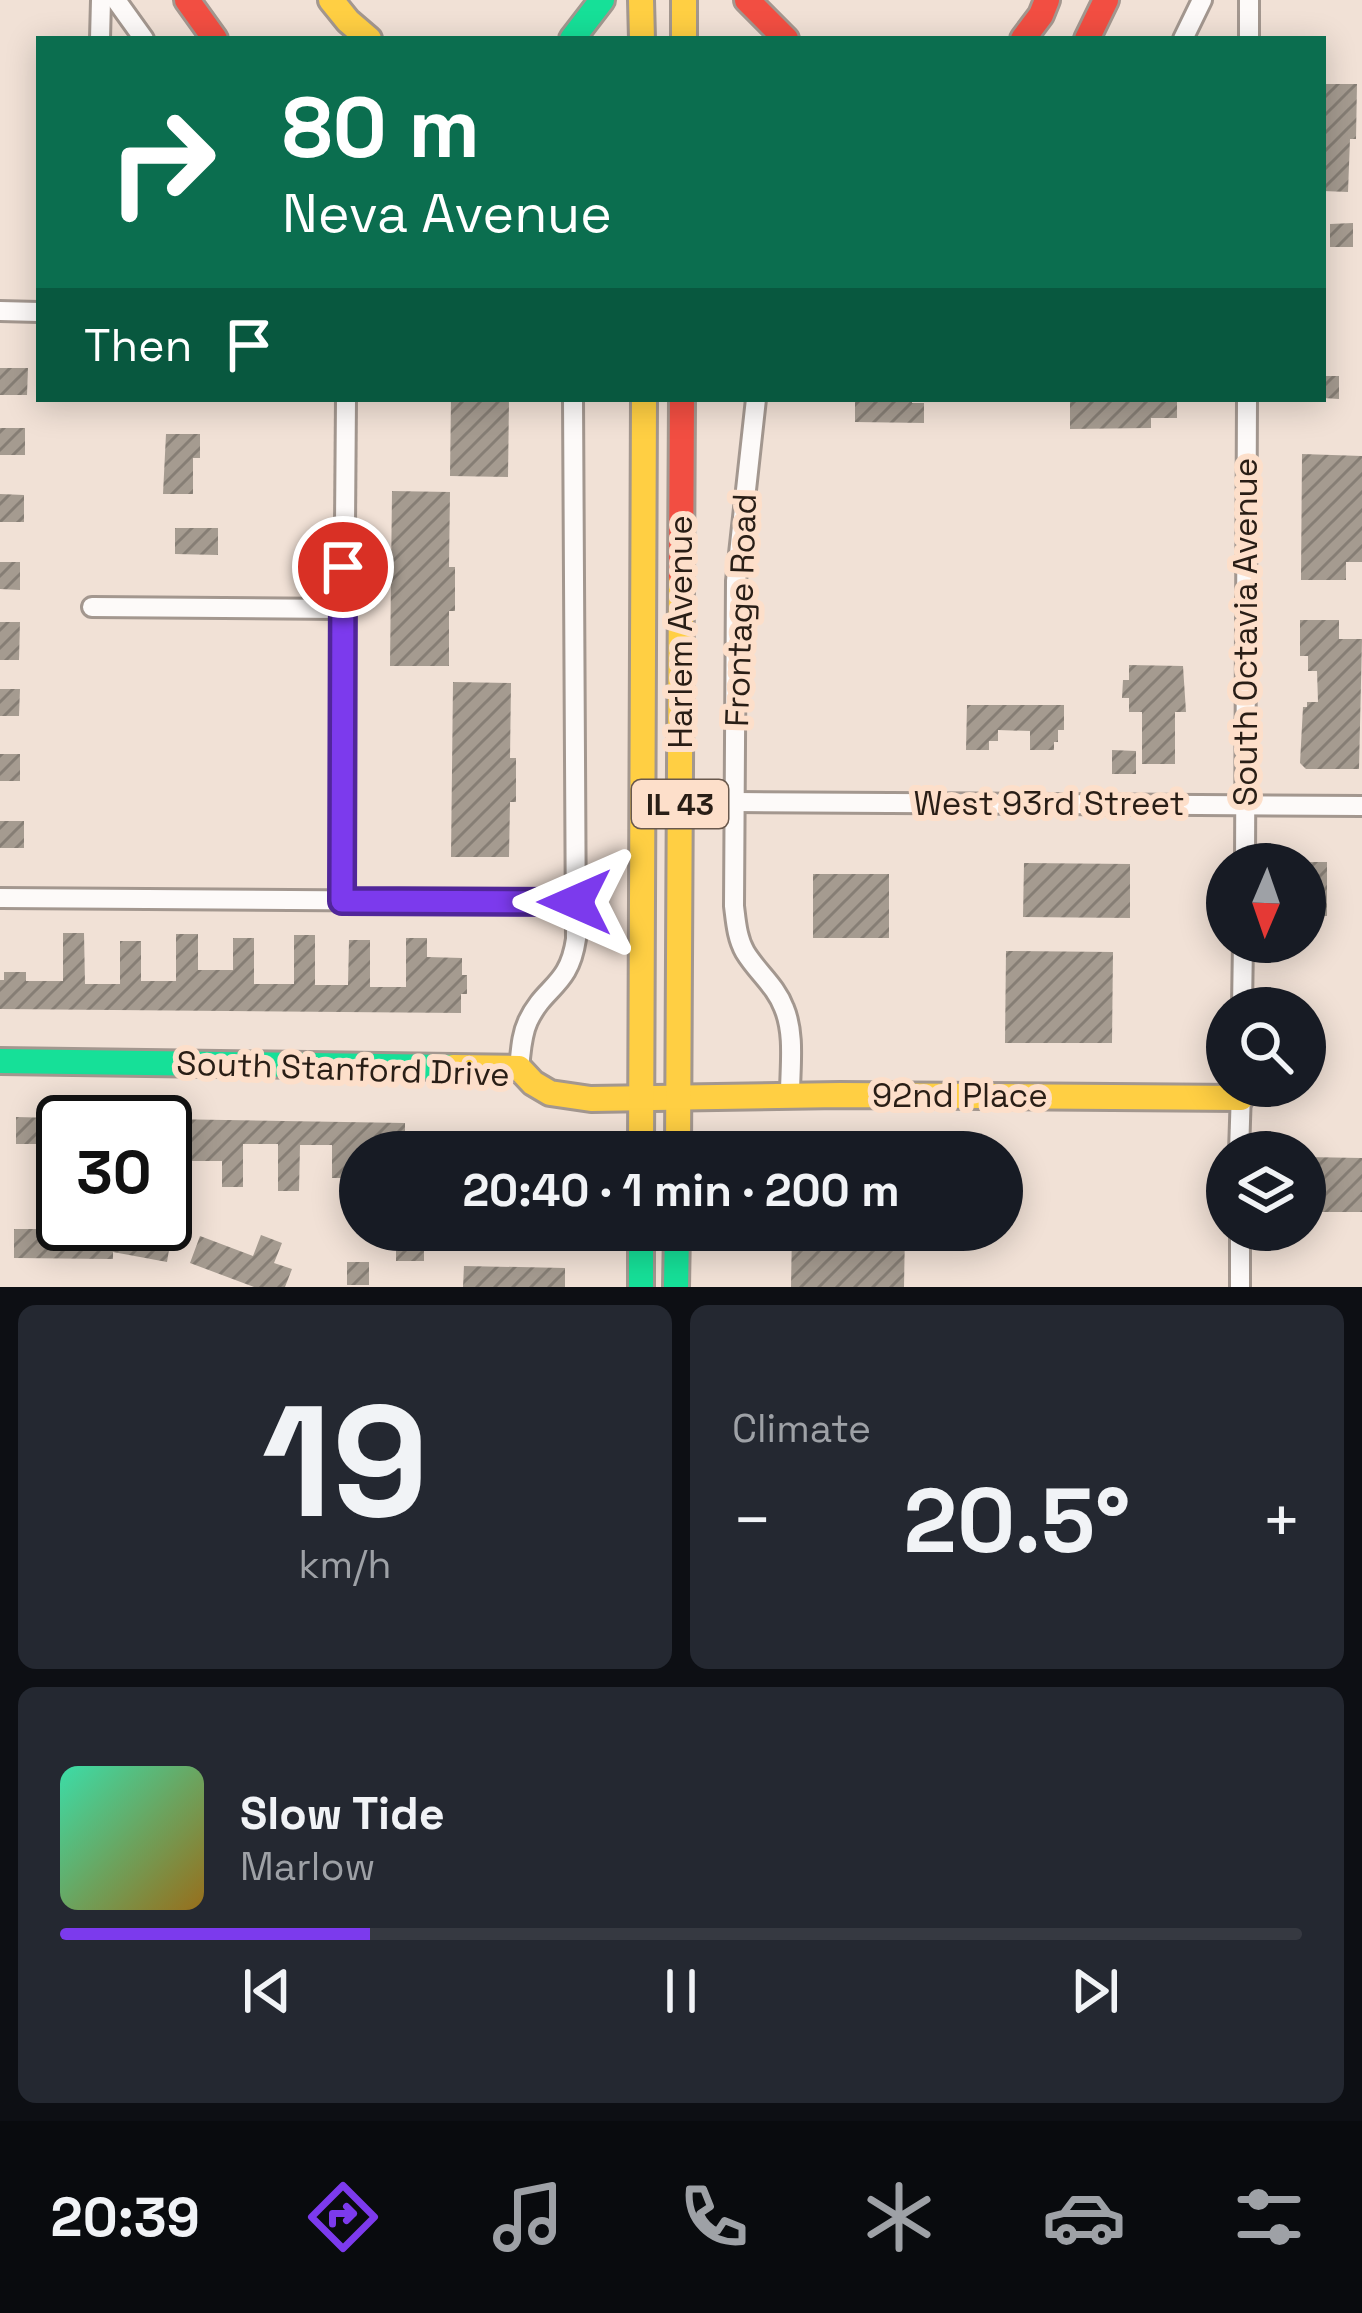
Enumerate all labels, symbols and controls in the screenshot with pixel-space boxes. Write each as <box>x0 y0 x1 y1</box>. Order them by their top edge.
text: 80 m <box>282 74 480 182</box>
icon: right <box>84 84 240 240</box>
text: Neva Avenue <box>282 179 612 248</box>
icon: arrive <box>216 312 282 378</box>
text: Then <box>84 317 192 374</box>
street label: South Octavia Avenue <box>1225 458 1267 806</box>
street label: Frontage Road <box>716 493 766 727</box>
street label: Harlem Avenue <box>660 515 702 749</box>
pin <box>292 516 394 618</box>
icon: arrive <box>310 534 376 600</box>
road number: IL 43 <box>632 780 728 828</box>
street label: West 93rd Street <box>913 783 1185 825</box>
position arrow <box>512 839 638 965</box>
north arrow <box>1206 843 1326 963</box>
map controls <box>1206 843 1326 1251</box>
button: search <box>1206 987 1326 1107</box>
street label: South Stanford Drive <box>176 1042 510 1096</box>
street label: 92nd Place <box>872 1075 1048 1117</box>
speed limit sign: 30 <box>36 1095 192 1251</box>
button: layers <box>1206 1131 1326 1251</box>
text: 20:40 · 1 min · 200 m <box>462 1162 900 1219</box>
text: 19 <box>262 1362 428 1562</box>
text: Climate <box>732 1404 871 1453</box>
text: 20.5° <box>904 1463 1130 1578</box>
text: − <box>732 1478 773 1562</box>
text: + <box>1261 1478 1302 1562</box>
text: km/h <box>299 1540 391 1589</box>
text: Slow Tide <box>240 1785 445 1842</box>
text: Marlow <box>240 1842 375 1891</box>
icon: previous <box>234 1958 300 2024</box>
icon: pause <box>648 1958 714 2024</box>
icon: next <box>1062 1958 1128 2024</box>
icon: directions <box>301 2175 385 2259</box>
icon: music <box>486 2175 570 2259</box>
icon: phone <box>672 2175 756 2259</box>
icon: climate <box>857 2175 941 2259</box>
icon: car <box>1042 2175 1126 2259</box>
icon: filters <box>1227 2175 1311 2259</box>
text: 20:39 <box>51 2183 200 2252</box>

